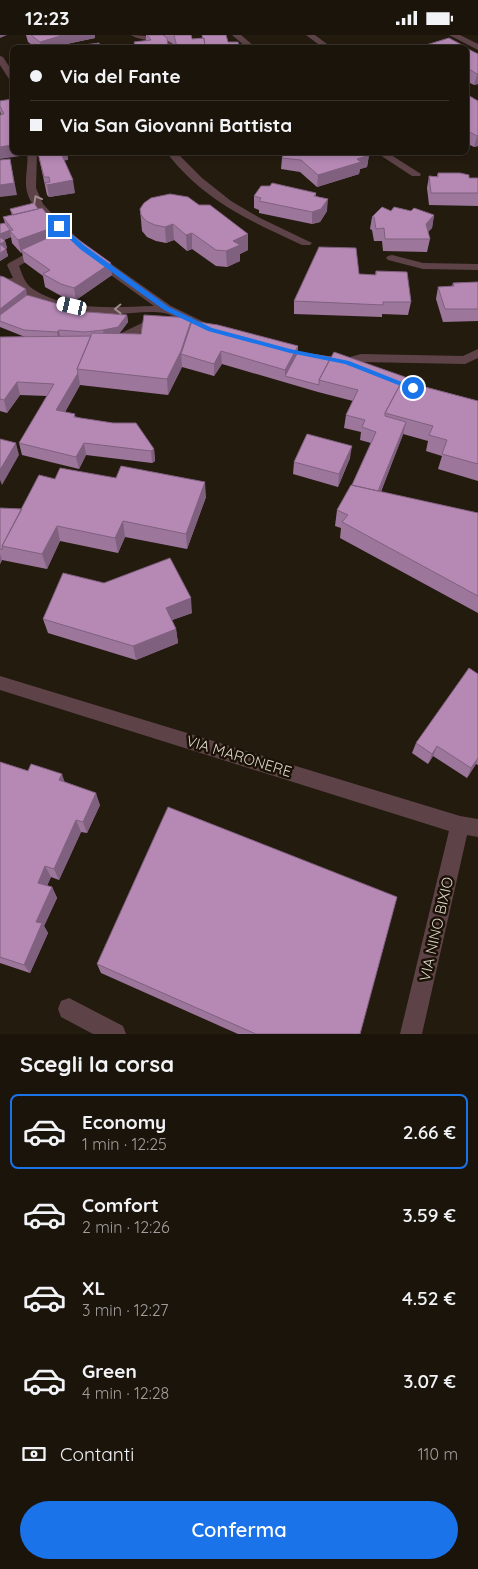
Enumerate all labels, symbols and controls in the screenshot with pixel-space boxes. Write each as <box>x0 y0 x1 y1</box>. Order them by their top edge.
text: 12:23 <box>25 6 69 30</box>
text: Via del Fante <box>60 64 181 88</box>
text: Via San Giovanni Battista <box>60 113 292 137</box>
one-way arrow <box>33 196 43 205</box>
route end <box>48 215 70 237</box>
car <box>55 295 88 317</box>
one-way arrow <box>114 304 122 314</box>
route start <box>402 377 424 399</box>
street label: VIA MARONERE <box>184 731 294 781</box>
street label: VIA NINO BIXIO <box>415 875 457 983</box>
text: Scegli la corsa <box>20 1050 174 1078</box>
icon: car <box>22 1109 67 1154</box>
text: Economy <box>82 1110 166 1134</box>
text: 2.66 € <box>403 1120 456 1144</box>
text: 1 min · 12:25 <box>82 1134 167 1154</box>
icon: car <box>22 1192 67 1237</box>
text: Comfort <box>82 1193 159 1217</box>
text: 3.59 € <box>403 1203 456 1227</box>
text: 2 min · 12:26 <box>82 1217 170 1237</box>
icon: car <box>22 1275 67 1320</box>
text: XL <box>82 1276 105 1300</box>
text: 4.52 € <box>402 1286 456 1310</box>
text: 3 min · 12:27 <box>82 1300 168 1320</box>
icon: car <box>22 1358 67 1403</box>
text: Green <box>82 1359 137 1383</box>
text: 3.07 € <box>403 1369 456 1393</box>
text: 4 min · 12:28 <box>82 1383 169 1403</box>
icon: cash <box>20 1440 48 1468</box>
text: Contanti <box>60 1442 134 1466</box>
text: 110 m <box>418 1444 458 1464</box>
button: Conferma <box>20 1501 458 1559</box>

